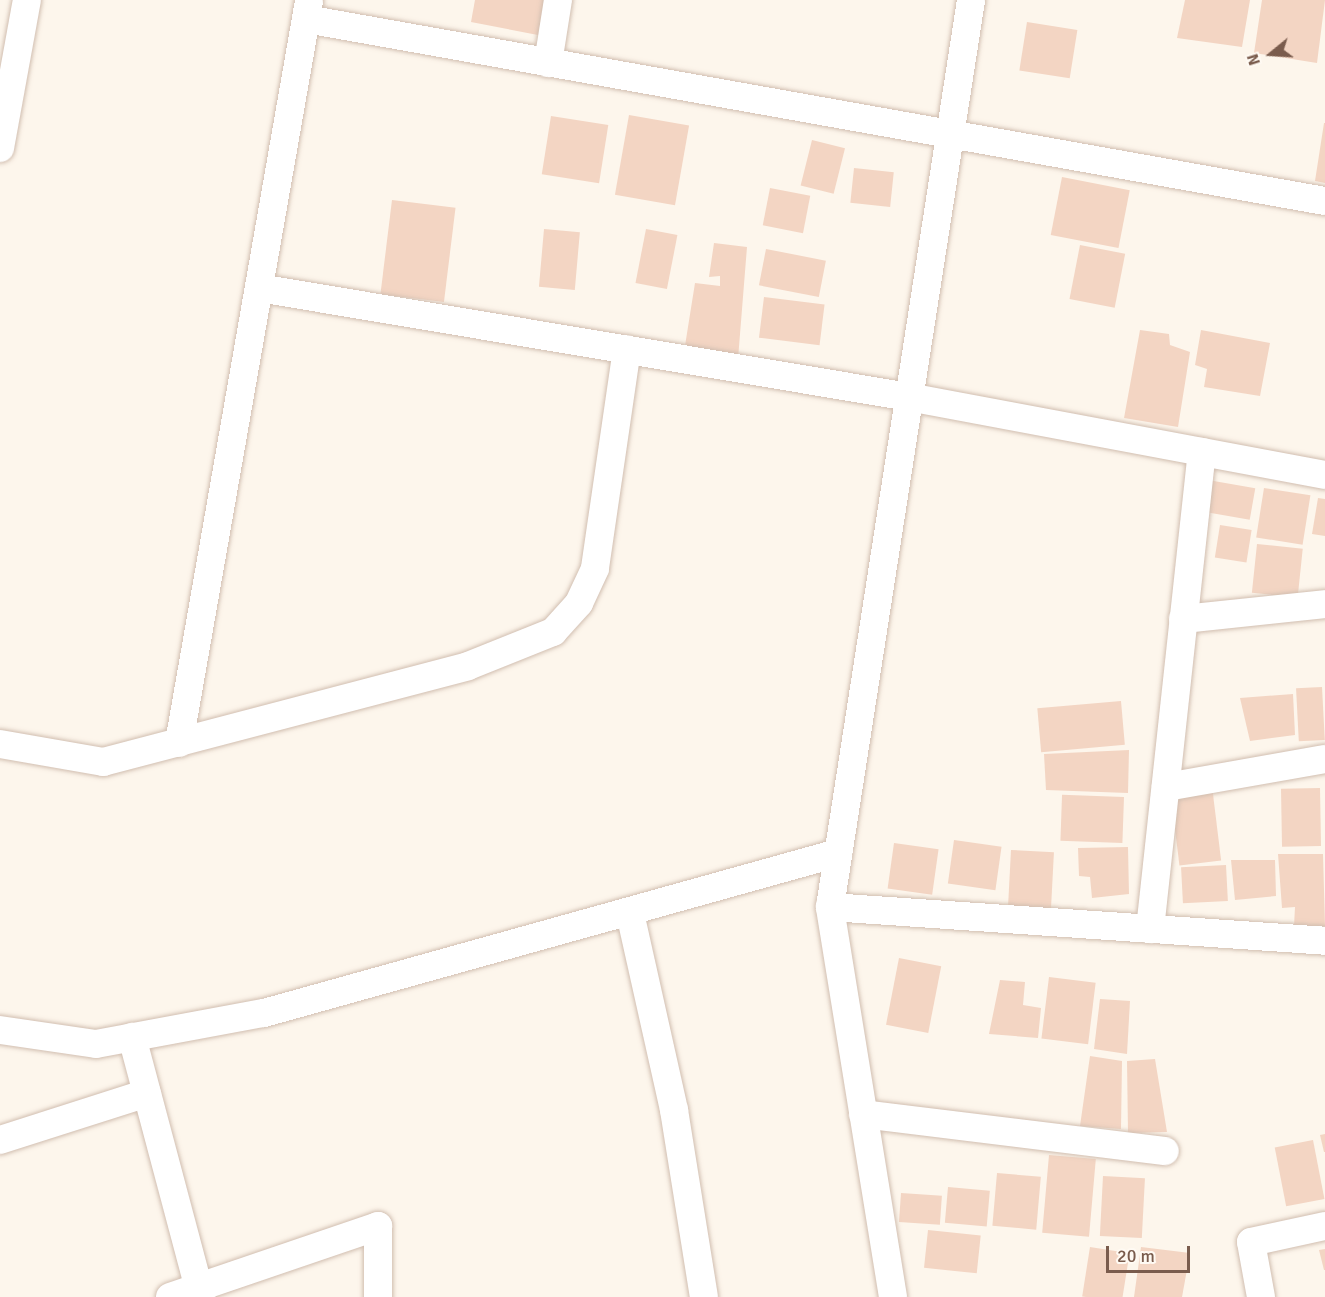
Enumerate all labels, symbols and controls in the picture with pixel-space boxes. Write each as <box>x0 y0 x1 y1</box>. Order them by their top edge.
north arrow <box>1241 24 1301 84</box>
text: N <box>1243 51 1265 68</box>
scale bar <box>1109 1234 1193 1272</box>
text: 20 m <box>1117 1245 1155 1267</box>

